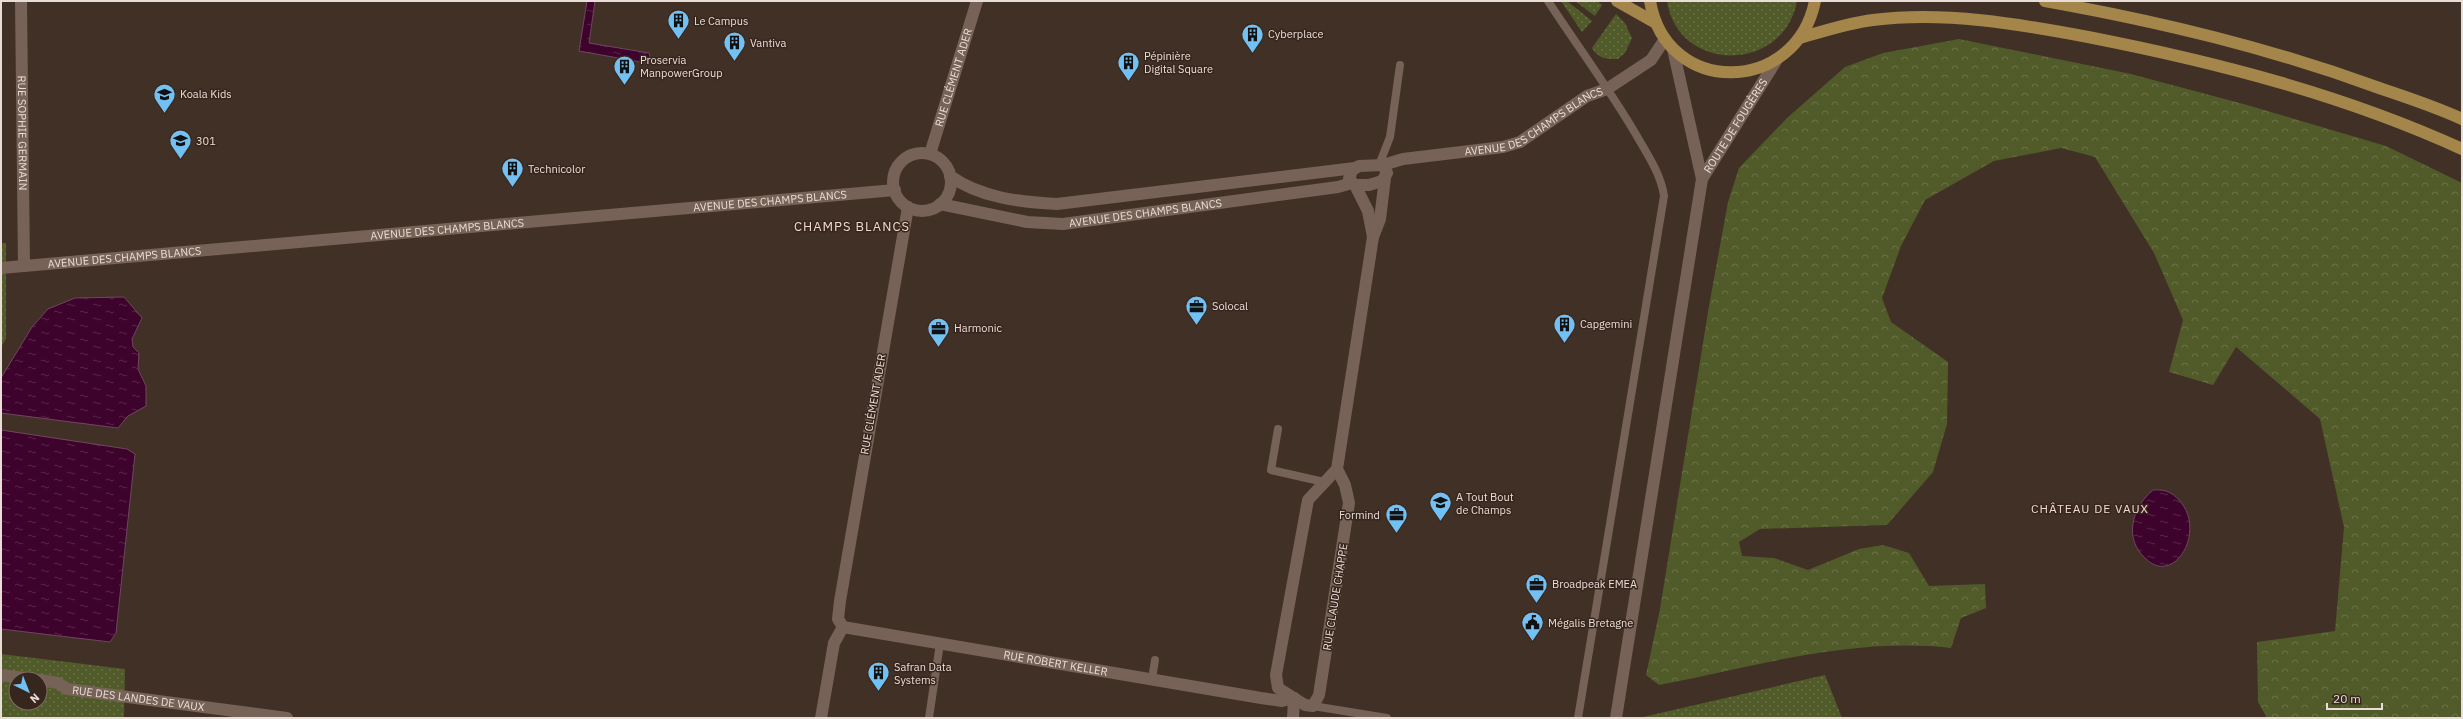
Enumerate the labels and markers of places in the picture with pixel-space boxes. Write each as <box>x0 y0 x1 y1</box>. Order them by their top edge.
building icon: Le Campus <box>665 8 691 41</box>
place label: Le Campus <box>694 14 748 28</box>
building icon: Cyberplace <box>1239 21 1265 54</box>
place label: Cyberplace <box>1268 27 1324 41</box>
building icon: Vantiva <box>722 30 748 63</box>
place label: Vantiva <box>750 36 786 50</box>
building icon: Pépinière Digital Square <box>1116 49 1142 82</box>
place label: Pépinière Digital Square <box>1144 49 1213 76</box>
building icon: Proservia ManpowerGroup <box>612 53 638 86</box>
place label: Proservia ManpowerGroup <box>640 53 723 80</box>
school or university icon: Koala Kids <box>151 81 177 114</box>
place label: Koala Kids <box>180 87 232 101</box>
school or university icon: 301 <box>168 128 194 161</box>
place label: 301 <box>196 134 216 148</box>
building icon: Technicolor <box>500 156 526 189</box>
place label: Technicolor <box>528 162 585 176</box>
office icon: Solocal <box>1183 293 1209 326</box>
place label: Solocal <box>1212 299 1248 313</box>
building icon: Capgemini <box>1551 311 1577 344</box>
office icon: Harmonic <box>925 315 951 348</box>
place label: Capgemini <box>1580 317 1632 331</box>
place label: Harmonic <box>954 321 1002 335</box>
school or university icon: A Tout Bout de Champs <box>1427 490 1453 523</box>
place label: A Tout Bout de Champs <box>1456 490 1514 517</box>
office icon: Formind <box>1383 502 1409 535</box>
place label: Formind <box>1339 508 1380 522</box>
office icon: Broadpeak EMEA <box>1524 571 1550 604</box>
place label: Broadpeak EMEA <box>1552 577 1637 591</box>
public building icon: Mégalis Bretagne <box>1519 610 1545 643</box>
place label: Mégalis Bretagne <box>1548 616 1633 630</box>
building icon: Safran Data Systems <box>865 660 891 693</box>
place label: Safran Data Systems <box>894 660 952 687</box>

